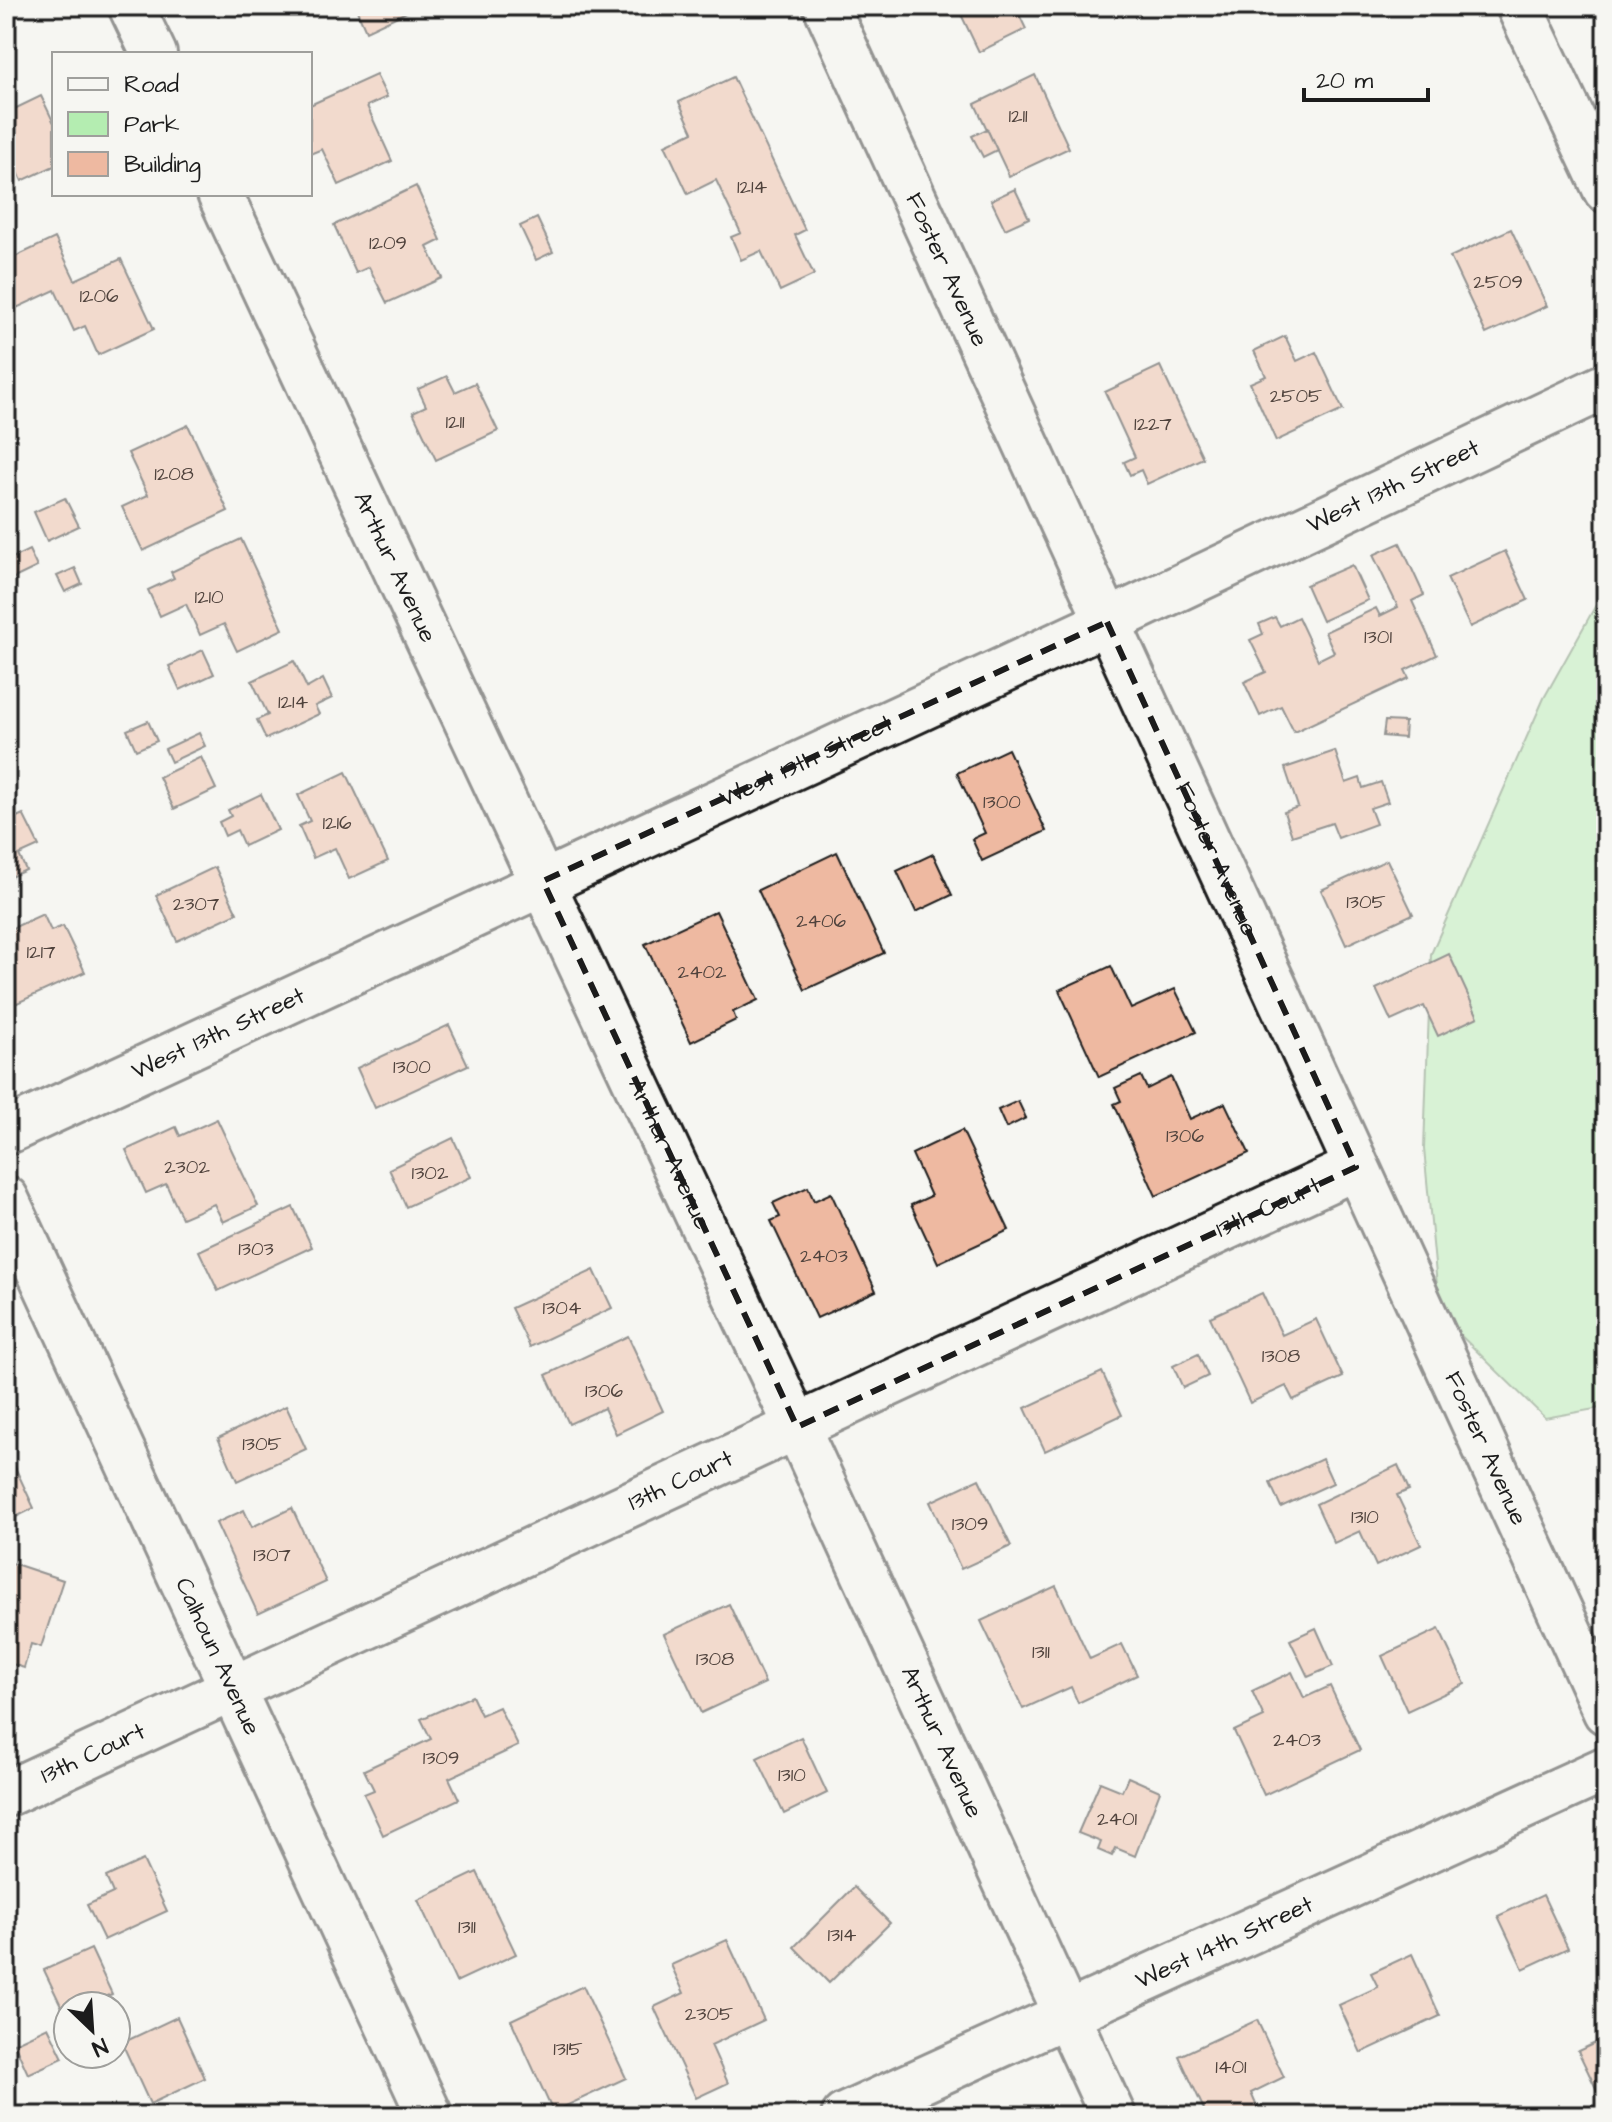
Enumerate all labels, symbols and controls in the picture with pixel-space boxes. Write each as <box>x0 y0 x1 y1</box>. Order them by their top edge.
legend <box>52 52 312 196</box>
scale bar <box>1304 52 1428 102</box>
text: 20 m <box>1316 64 1373 98</box>
text: Road <box>124 68 179 102</box>
house number: 1211 <box>1008 102 1028 130</box>
text: Park <box>124 108 180 142</box>
text: Building <box>124 148 201 183</box>
house number: 1214 <box>737 173 767 201</box>
street label: Foster Avenue <box>897 187 997 352</box>
house number: 1209 <box>369 229 407 257</box>
house number: 2509 <box>1473 268 1523 296</box>
house number: 1206 <box>79 282 119 310</box>
house number: 2505 <box>1270 382 1322 410</box>
house number: 1211 <box>445 408 465 436</box>
house number: 1227 <box>1134 410 1172 438</box>
street label: West 13th Street <box>1301 431 1485 542</box>
house number: 1208 <box>154 460 194 488</box>
street label: Arthur Avenue <box>345 486 445 648</box>
house number: 1210 <box>194 583 224 611</box>
house number: 1301 <box>1364 623 1392 651</box>
house number: 1214 <box>278 688 308 716</box>
street label: West 13th Street <box>714 706 899 816</box>
street label: Foster Avenue <box>1166 777 1266 941</box>
house number: 1300 <box>983 788 1021 816</box>
house number: 1216 <box>322 809 352 837</box>
house number: 1305 <box>1346 888 1386 916</box>
house number: 2307 <box>173 890 219 918</box>
house number: 2406 <box>796 907 847 935</box>
house number: 1217 <box>27 938 55 966</box>
house number: 2402 <box>677 958 727 986</box>
street label: West 13th Street <box>126 979 311 1088</box>
house number: 1300 <box>393 1053 431 1081</box>
street label: Arthur Avenue <box>619 1073 719 1235</box>
house number: 1306 <box>1166 1122 1204 1150</box>
house number: 2302 <box>164 1153 210 1181</box>
house number: 1302 <box>412 1159 449 1187</box>
street label: 13th Court <box>1210 1168 1327 1247</box>
house number: 1303 <box>238 1235 274 1263</box>
house number: 2403 <box>800 1242 848 1270</box>
house number: 1304 <box>543 1294 582 1322</box>
house number: 1308 <box>1262 1342 1300 1370</box>
street label: Foster Avenue <box>1436 1366 1535 1531</box>
house number: 1306 <box>585 1377 623 1405</box>
house number: 1305 <box>242 1430 282 1458</box>
street label: 13th Court <box>623 1441 739 1520</box>
house number: 1310 <box>1351 1503 1379 1531</box>
house number: 1309 <box>952 1510 988 1538</box>
house number: 1307 <box>253 1541 291 1569</box>
street label: Calhoun Avenue <box>166 1572 269 1741</box>
house number: 1311 <box>1032 1638 1050 1666</box>
house number: 1308 <box>696 1645 734 1673</box>
street label: Arthur Avenue <box>892 1661 991 1823</box>
street label: 13th Court <box>35 1714 151 1793</box>
house number: 2403 <box>1273 1726 1321 1754</box>
house number: 1309 <box>423 1744 459 1772</box>
house number: 1310 <box>778 1761 806 1789</box>
house number: 2401 <box>1097 1805 1138 1833</box>
street label: West 14th Street <box>1130 1887 1319 1998</box>
house number: 1311 <box>458 1913 476 1941</box>
house number: 1314 <box>828 1921 857 1949</box>
north arrow <box>52 1990 132 2070</box>
house number: 2305 <box>685 2000 733 2028</box>
text: N <box>87 2030 113 2064</box>
house number: 1315 <box>553 2035 583 2063</box>
house number: 1401 <box>1215 2053 1247 2081</box>

